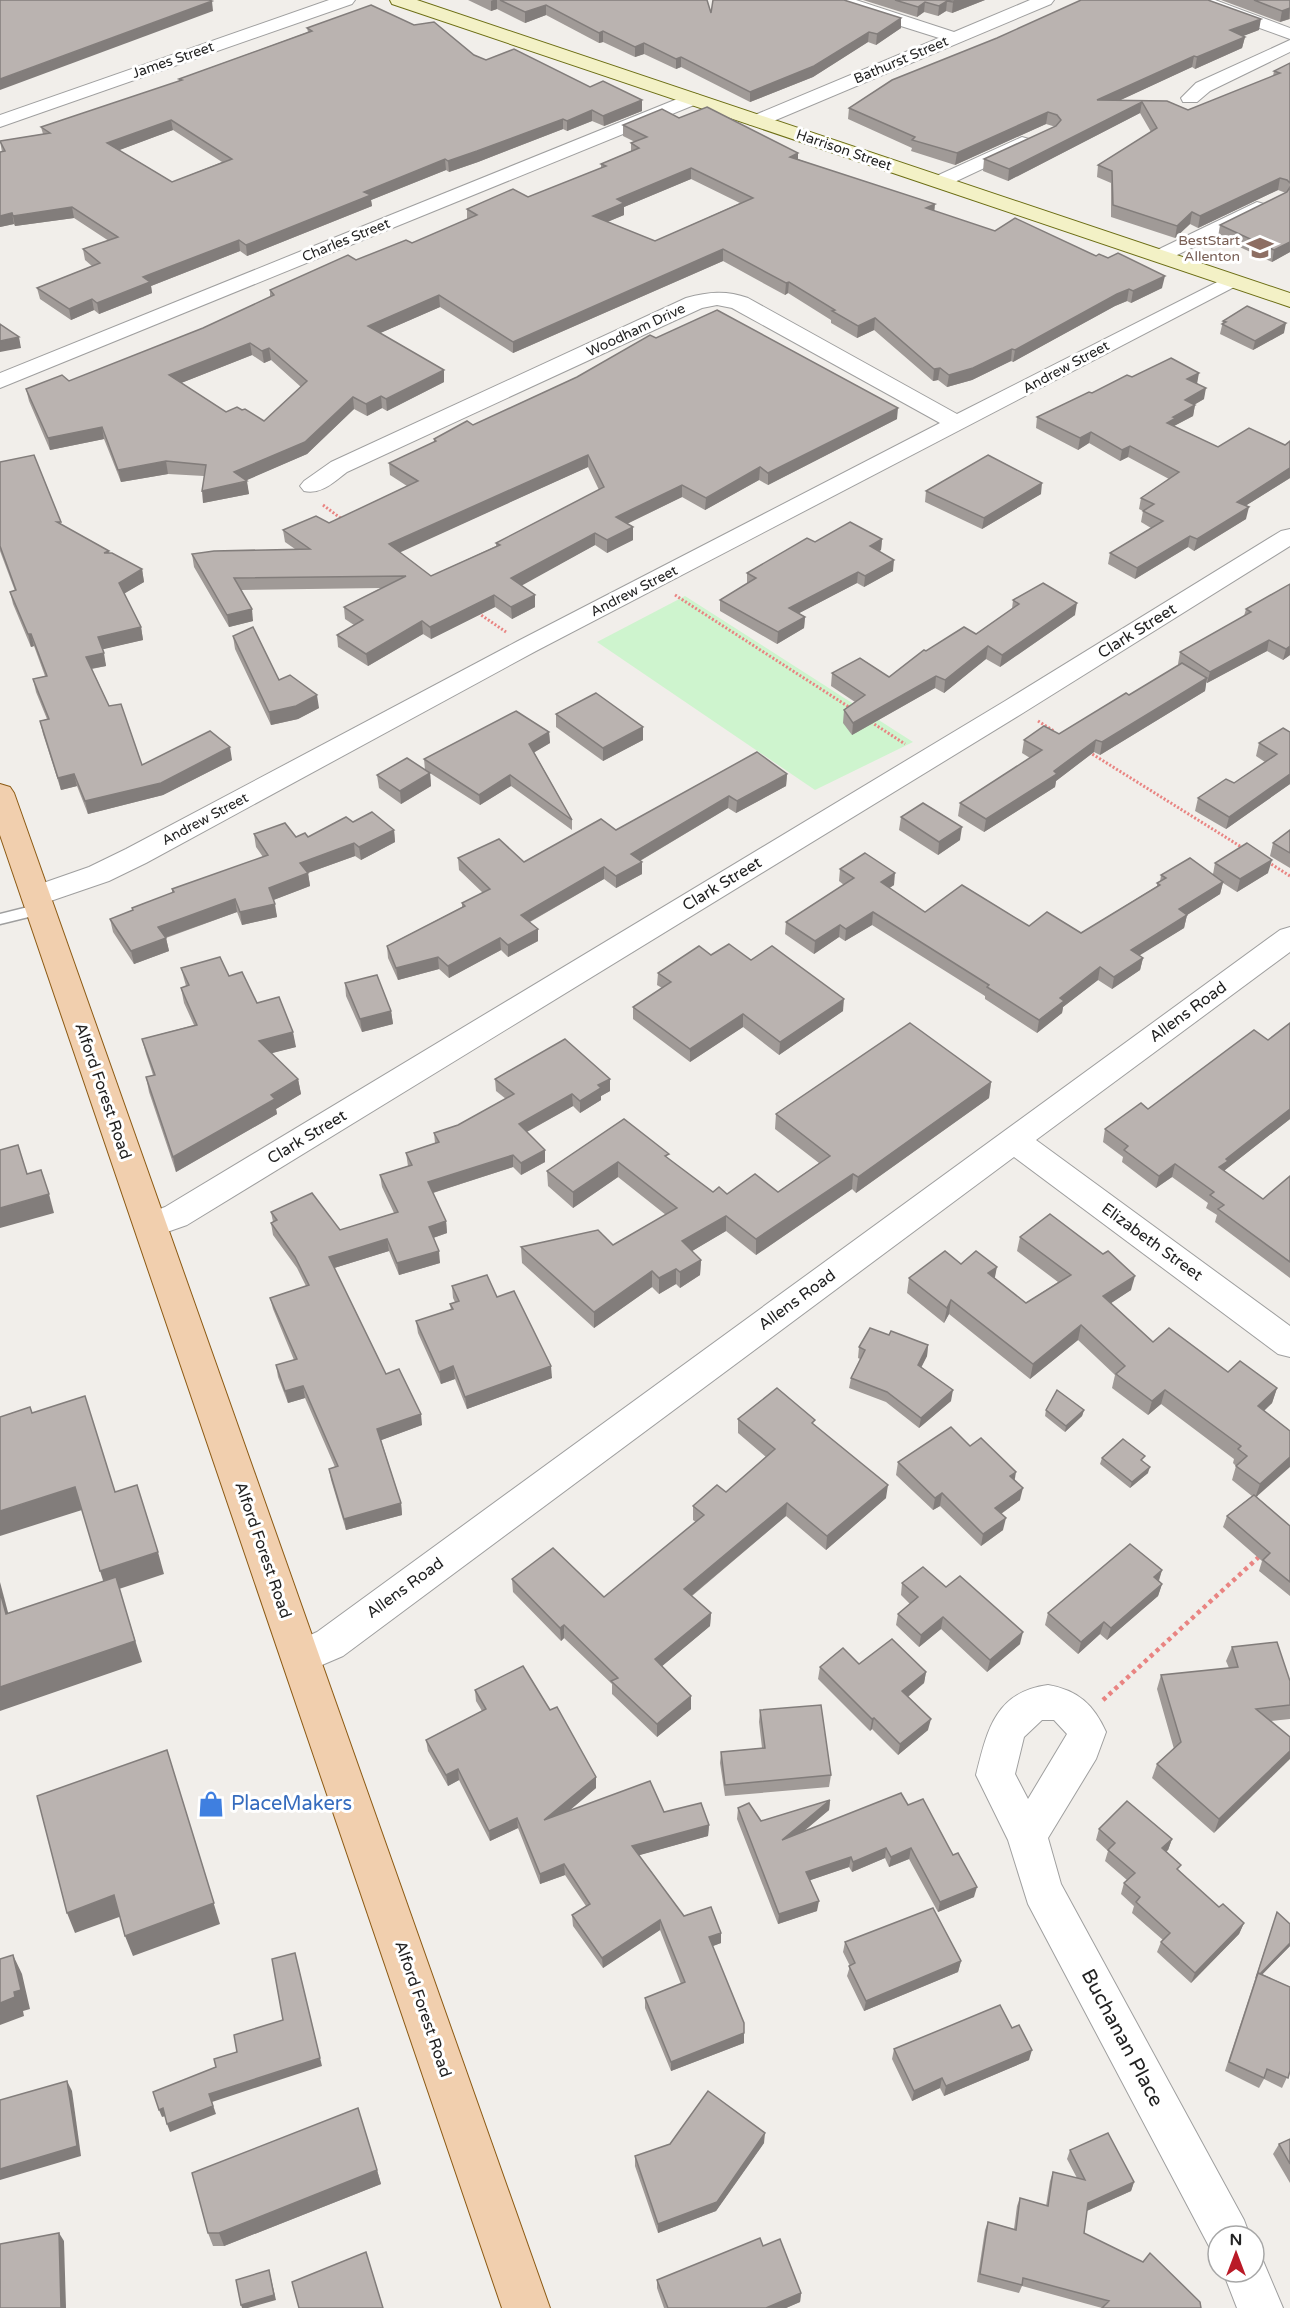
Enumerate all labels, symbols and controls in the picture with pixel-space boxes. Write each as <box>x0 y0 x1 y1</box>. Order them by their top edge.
street label: Bathurst Street <box>851 32 951 88</box>
street label: James Street <box>130 38 217 82</box>
street label: Harrison Street <box>794 126 895 175</box>
street label: Charles Street <box>300 214 393 265</box>
place label: BestStart Allenton <box>1178 232 1241 265</box>
school or university icon: BestStart Allenton <box>1245 233 1275 263</box>
street label: Woodham Drive <box>584 300 688 360</box>
street label: Andrew Street <box>1020 337 1113 397</box>
street label: Andrew Street <box>588 561 681 620</box>
street label: Clark Street <box>1094 599 1180 663</box>
street label: Andrew Street <box>159 789 252 849</box>
street label: Clark Street <box>679 853 765 915</box>
street label: Allens Road <box>1145 977 1231 1047</box>
street label: Alford Forest Road <box>70 1020 136 1162</box>
street label: Clark Street <box>264 1106 350 1168</box>
street label: Elizabeth Street <box>1098 1199 1206 1285</box>
street label: Allens Road <box>754 1265 840 1335</box>
street label: Alford Forest Road <box>230 1479 296 1621</box>
street label: Allens Road <box>362 1553 448 1623</box>
shop icon: PlaceMakers <box>196 1789 226 1819</box>
place label: PlaceMakers <box>231 1792 352 1816</box>
street label: Alford Forest Road <box>390 1938 456 2080</box>
street label: Buchanan Place <box>1076 1965 1168 2111</box>
north arrow <box>1206 2224 1266 2284</box>
text: N <box>1230 2230 1242 2250</box>

